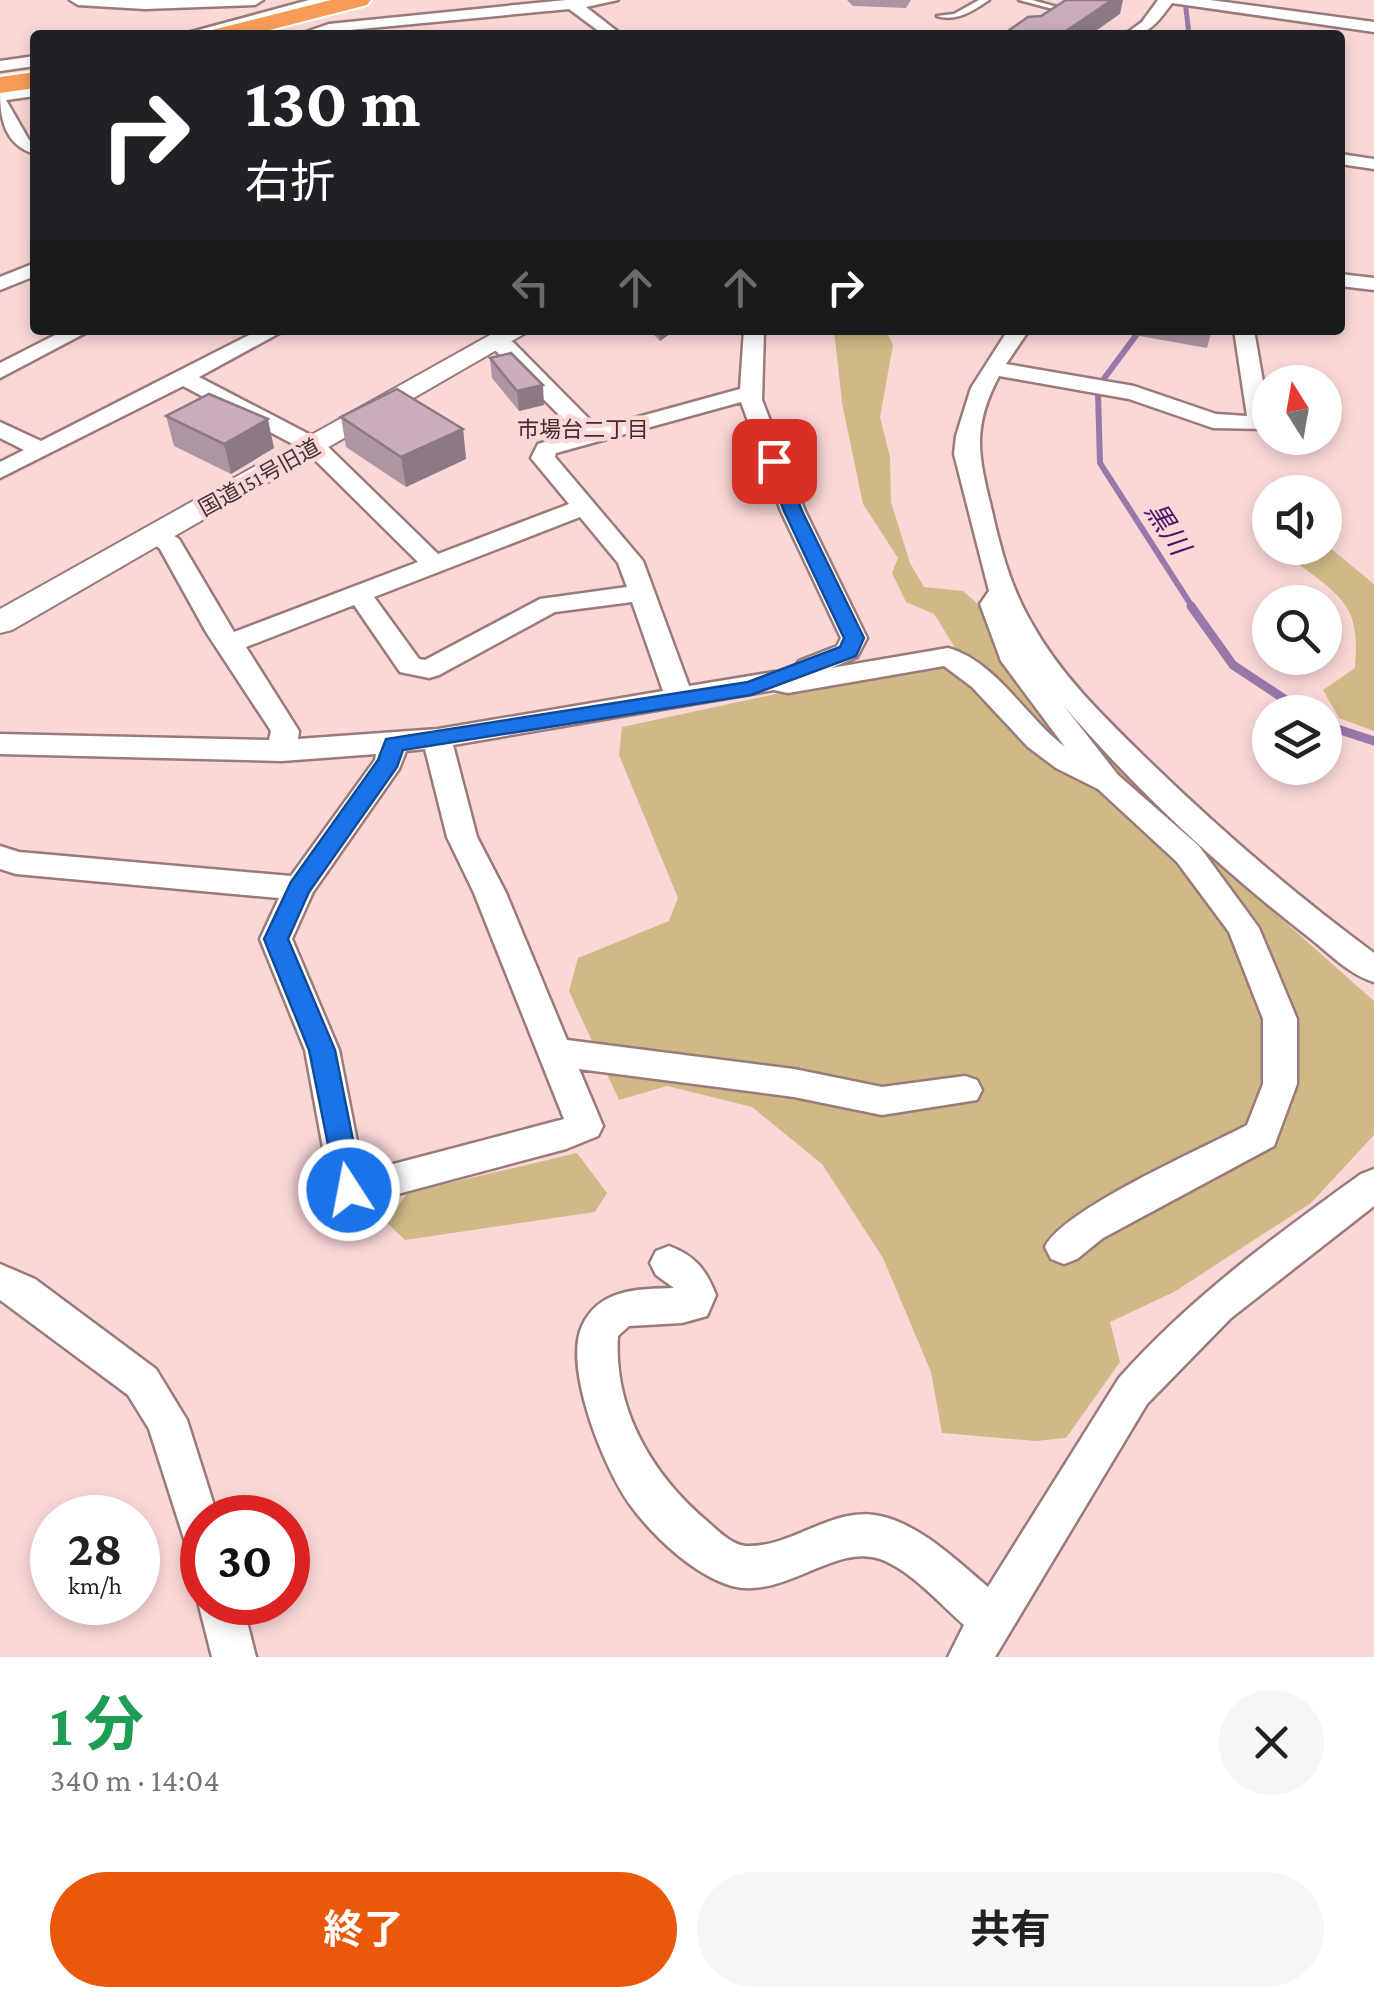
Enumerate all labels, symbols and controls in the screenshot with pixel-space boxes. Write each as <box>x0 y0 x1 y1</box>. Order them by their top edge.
text: 130 m <box>245 63 421 141</box>
icon: right <box>80 70 210 200</box>
text: 右折 <box>245 157 335 207</box>
icon: left <box>503 260 558 315</box>
icon: ahead <box>608 260 663 315</box>
icon: ahead <box>713 260 768 315</box>
icon: right <box>818 260 873 315</box>
north arrow <box>1252 365 1342 455</box>
map controls <box>1252 365 1342 785</box>
district label: 市場台二丁目 <box>517 417 649 442</box>
pin <box>732 419 817 504</box>
street label: 国道151号旧道 <box>194 434 324 521</box>
icon: arrive <box>747 434 802 489</box>
button: sound <box>1252 475 1342 565</box>
water label: 黒川 <box>1139 496 1197 563</box>
button: search <box>1252 585 1342 675</box>
button: layers <box>1252 695 1342 785</box>
position arrow <box>297 1138 401 1242</box>
speed limit sign: 30 <box>180 1495 310 1625</box>
text: 28 <box>68 1520 122 1576</box>
text: km/h <box>68 1572 122 1599</box>
button: close <box>1219 1690 1324 1795</box>
text: 1 分 <box>50 1691 144 1758</box>
text: 340 m · 14:04 <box>50 1762 220 1798</box>
button: 終了 <box>50 1872 677 1987</box>
button: 共有 <box>697 1872 1324 1987</box>

